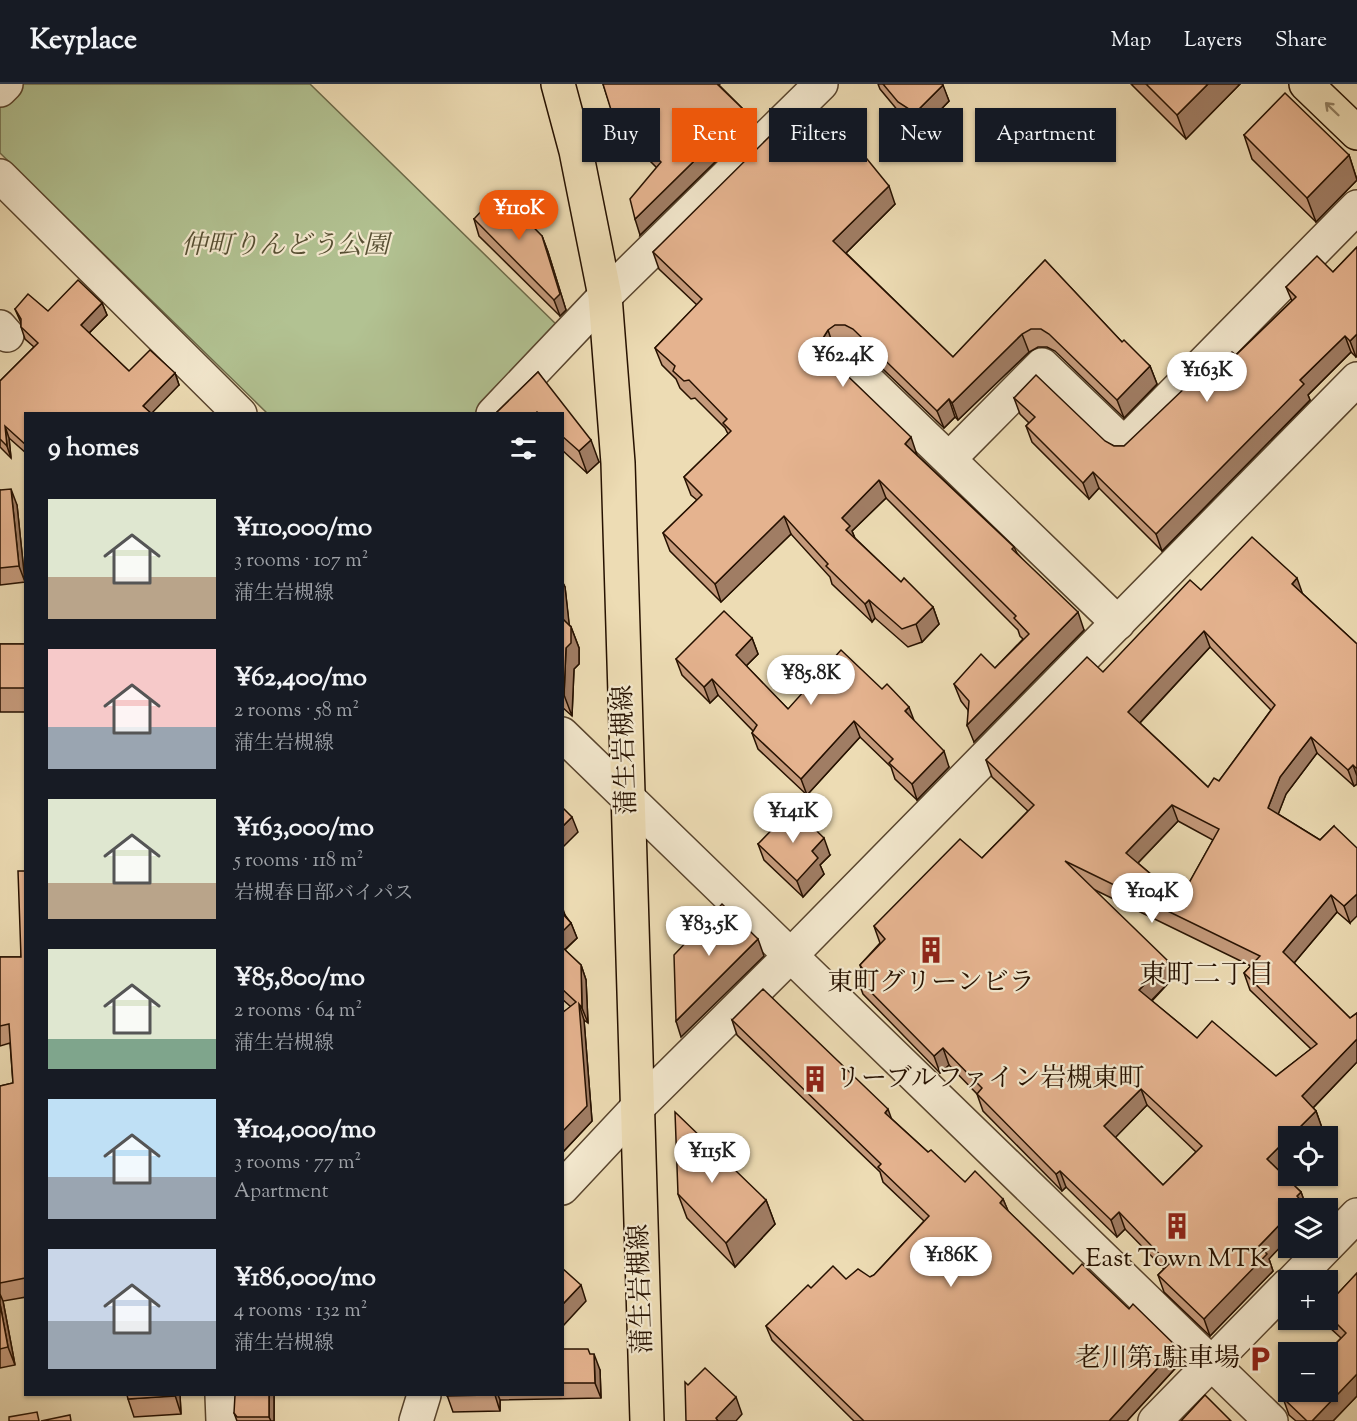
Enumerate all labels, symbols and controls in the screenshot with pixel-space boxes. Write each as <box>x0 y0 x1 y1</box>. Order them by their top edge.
text: Keyplace <box>30 21 137 61</box>
text: Map <box>1111 26 1151 56</box>
text: Layers <box>1184 26 1242 56</box>
text: Share <box>1275 26 1327 56</box>
one-way arrow <box>1324 101 1339 116</box>
chip: Buy <box>582 108 660 162</box>
chip: Rent <box>672 108 757 162</box>
chip: Filters <box>769 108 867 162</box>
chip: New <box>879 108 963 162</box>
chip: Apartment <box>975 108 1116 162</box>
pin: ¥110K <box>477 190 561 241</box>
text: ¥110K <box>493 195 545 224</box>
park label: 仲町りんどう公園 <box>181 228 393 265</box>
pin: ¥62.4K <box>794 337 892 388</box>
text: ¥62.4K <box>812 342 874 371</box>
pin: ¥163K <box>1165 352 1249 403</box>
text: ¥163K <box>1181 357 1233 386</box>
text: 9 homes <box>48 430 139 467</box>
icon: filters <box>507 432 540 465</box>
text: ¥110,000/mo <box>234 510 372 547</box>
icon: home <box>96 523 168 595</box>
text: 3 rooms · 107 m² <box>234 547 368 576</box>
text: 蒲生岩槻線 <box>234 580 334 609</box>
pin: ¥85.8K <box>762 655 860 706</box>
text: ¥62,400/mo <box>234 660 367 697</box>
text: ¥85.8K <box>781 660 841 689</box>
icon: home <box>96 673 168 745</box>
street label: 蒲生岩槻線 <box>605 684 647 816</box>
text: 2 rooms · 58 m² <box>234 697 359 726</box>
text: 蒲生岩槻線 <box>234 730 334 759</box>
pin: ¥141K <box>751 793 835 844</box>
text: ¥141K <box>767 798 819 827</box>
text: ¥163,000/mo <box>234 810 374 847</box>
icon: home <box>96 823 168 895</box>
text: 5 rooms · 118 m² <box>234 847 364 876</box>
pin: ¥104K <box>1110 873 1194 924</box>
text: ¥104K <box>1125 878 1179 907</box>
text: 岩槻春日部バイパス <box>234 880 414 909</box>
pin: ¥83.5K <box>660 906 758 957</box>
text: ¥83.5K <box>680 911 738 940</box>
building icon: 東町グリーンビラ <box>916 935 946 965</box>
district label: 東町二丁目 <box>1140 957 1275 996</box>
text: ¥85,800/mo <box>234 960 365 997</box>
place label: 東町グリーンビラ <box>827 965 1035 1002</box>
icon: home <box>96 973 168 1045</box>
text: 2 rooms · 64 m² <box>234 997 362 1026</box>
text: 蒲生岩槻線 <box>234 1030 334 1059</box>
place label: リーブルファイン岩槻東町 <box>835 1061 1144 1098</box>
building icon: リーブルファイン岩槻東町 <box>800 1064 830 1094</box>
text: ¥104,000/mo <box>234 1112 376 1149</box>
icon: home <box>96 1123 168 1195</box>
map controls <box>1278 1126 1338 1402</box>
button: locate <box>1278 1126 1338 1186</box>
pin: ¥115K <box>670 1133 754 1184</box>
text: ¥115K <box>688 1138 736 1167</box>
text: 3 rooms · 77 m² <box>234 1149 361 1178</box>
text: Apartment <box>234 1178 329 1207</box>
button: layers <box>1278 1198 1338 1258</box>
building icon: East Town MTK <box>1162 1211 1192 1241</box>
street label: 蒲生岩槻線 <box>621 1223 663 1355</box>
pin: ¥186K <box>909 1237 993 1288</box>
place label: East Town MTK <box>1085 1241 1269 1278</box>
text: ¥186K <box>924 1242 978 1271</box>
text: ¥186,000/mo <box>234 1260 376 1297</box>
button: + <box>1278 1270 1338 1330</box>
icon: home <box>96 1273 168 1345</box>
text: 4 rooms · 132 m² <box>234 1297 367 1326</box>
text: 蒲生岩槻線 <box>234 1330 334 1359</box>
place label: 老川第1駐車場 <box>1075 1341 1240 1378</box>
button: − <box>1278 1342 1338 1402</box>
parking icon: 老川第1駐車場 <box>1245 1344 1275 1374</box>

